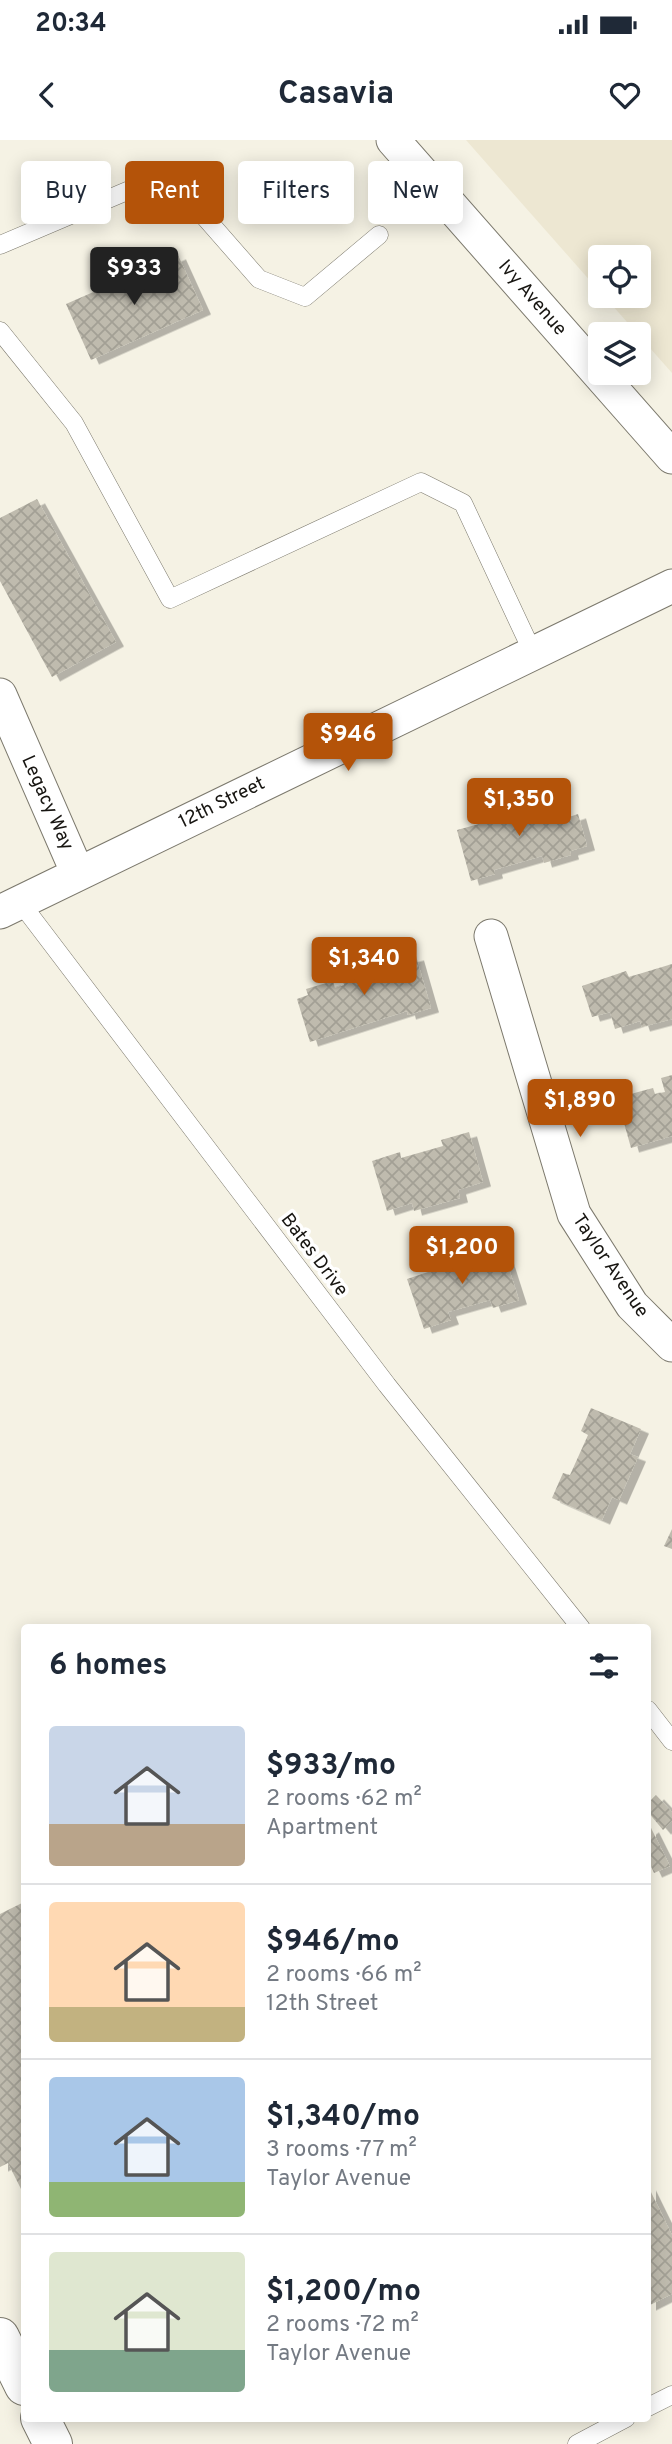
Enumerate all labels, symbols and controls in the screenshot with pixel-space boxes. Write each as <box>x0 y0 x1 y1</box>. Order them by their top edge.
text: 20:34 <box>35 8 107 41</box>
text: Casavia <box>278 75 394 115</box>
icon: back <box>28 76 66 114</box>
icon: heart <box>606 76 644 114</box>
chip: Buy <box>21 161 111 224</box>
chip: Rent <box>125 161 224 224</box>
chip: Filters <box>238 161 354 224</box>
chip: New <box>368 161 463 224</box>
map controls <box>588 245 651 385</box>
button: locate <box>588 245 651 308</box>
pin: $933 <box>93 248 175 307</box>
text: $933 <box>106 255 162 284</box>
street label: Ivy Avenue <box>492 255 572 341</box>
button: layers <box>588 322 651 385</box>
pin: $946 <box>307 714 389 773</box>
text: $946 <box>320 721 376 750</box>
street label: Legacy Way <box>15 752 79 854</box>
street label: 12th Street <box>175 772 269 834</box>
pin: $1,350 <box>462 778 576 838</box>
text: $1,350 <box>483 786 555 815</box>
pin: $1,340 <box>307 938 421 997</box>
text: $1,340 <box>328 945 400 974</box>
pin: $1,890 <box>523 1080 637 1139</box>
text: $1,890 <box>544 1087 616 1116</box>
street label: Bates Drive <box>275 1209 353 1301</box>
street label: Taylor Avenue <box>567 1210 653 1322</box>
pin: $1,200 <box>405 1226 519 1286</box>
text: $1,200 <box>425 1234 499 1263</box>
icon: filters <box>585 1647 623 1685</box>
text: 6 homes <box>49 1648 167 1685</box>
text: $933/mo <box>266 1748 396 1785</box>
icon: home <box>105 1754 189 1838</box>
text: 2 rooms · 62 m² <box>266 1785 422 1814</box>
text: Apartment <box>266 1814 378 1843</box>
text: $946/mo <box>266 1924 399 1961</box>
icon: home <box>105 1930 189 2014</box>
text: 2 rooms · 66 m² <box>266 1961 422 1990</box>
text: 12th Street <box>266 1990 379 2019</box>
text: $1,340/mo <box>266 2099 420 2136</box>
icon: home <box>105 2105 189 2189</box>
text: 3 rooms · 77 m² <box>266 2136 417 2165</box>
text: Taylor Avenue <box>266 2165 411 2194</box>
text: $1,200/mo <box>266 2274 421 2311</box>
icon: home <box>105 2280 189 2364</box>
text: 2 rooms · 72 m² <box>266 2311 419 2340</box>
text: Taylor Avenue <box>266 2340 411 2369</box>

